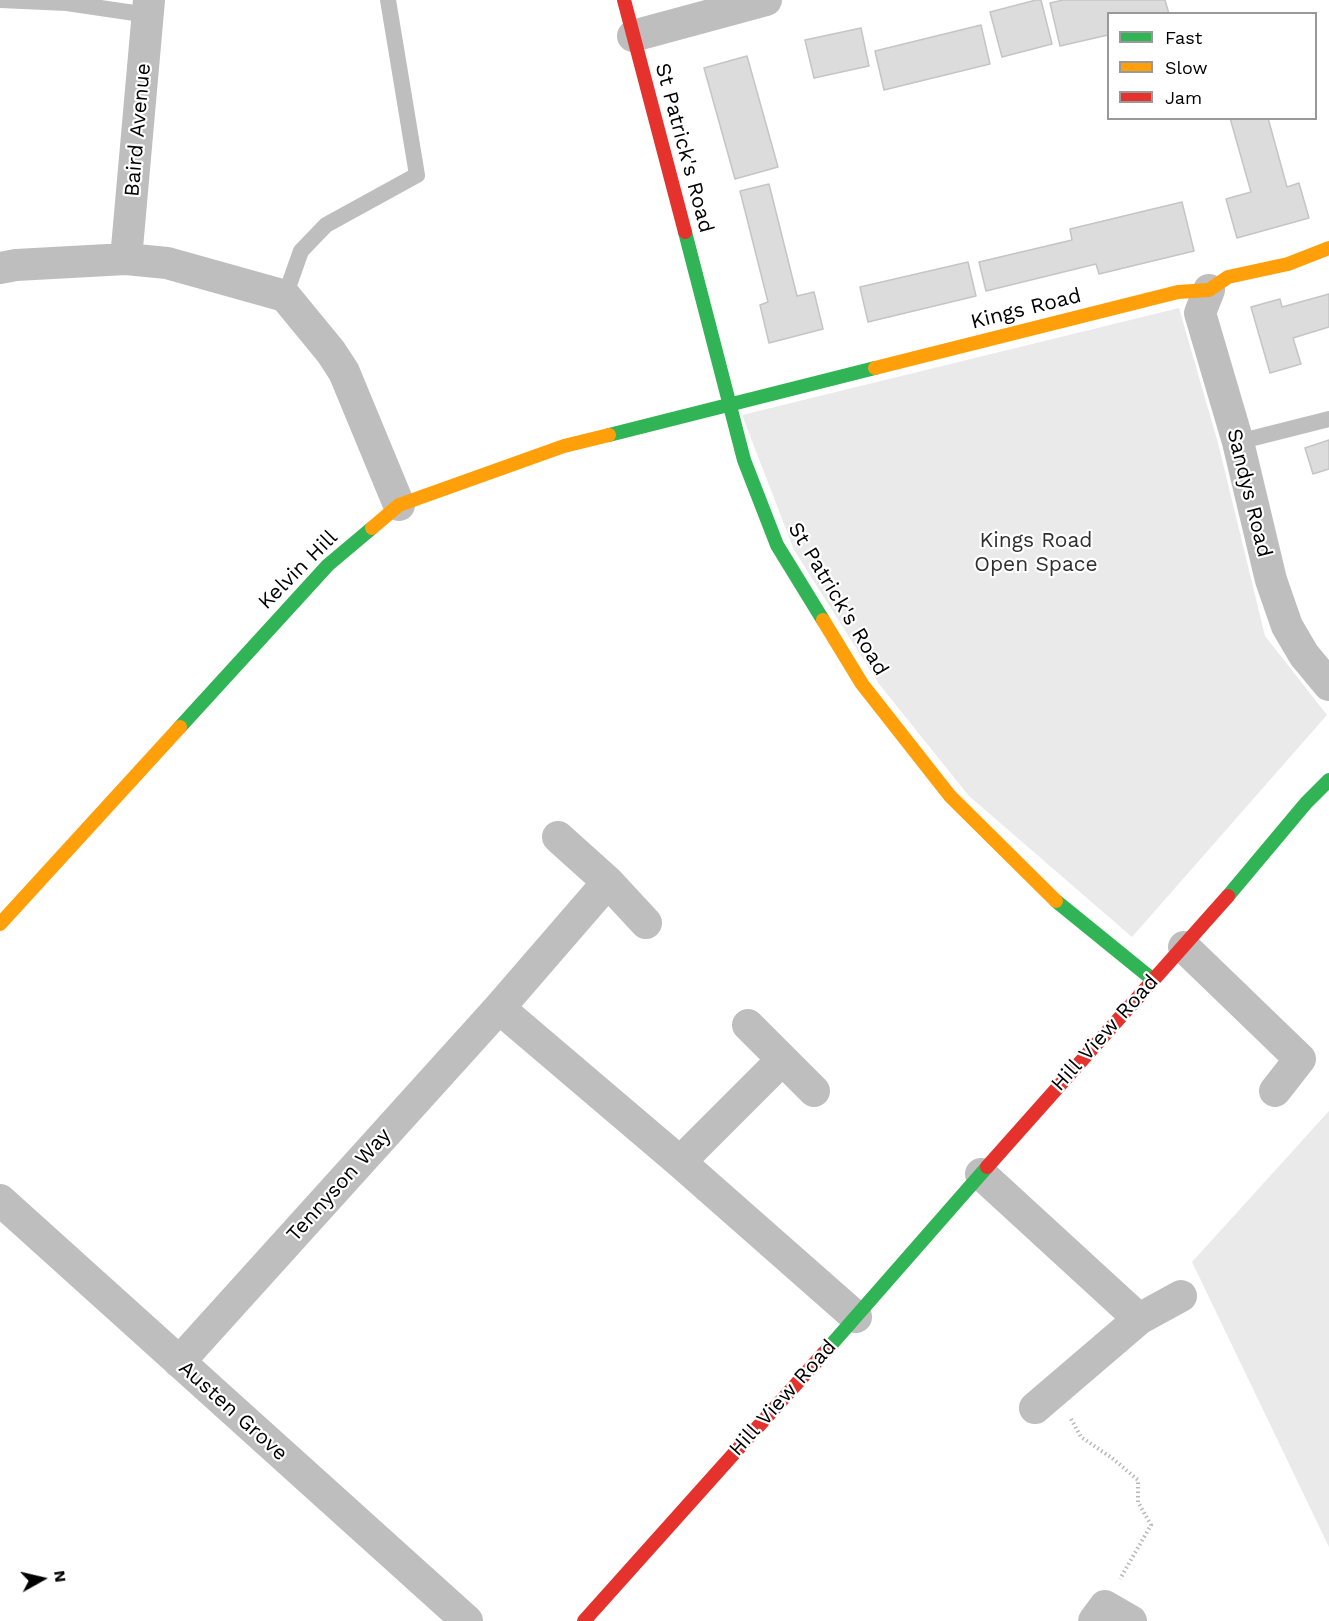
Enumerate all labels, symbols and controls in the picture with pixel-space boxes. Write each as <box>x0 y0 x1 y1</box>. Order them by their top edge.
legend <box>1107 12 1317 120</box>
text: Fast <box>1165 27 1202 48</box>
text: Slow <box>1165 57 1208 78</box>
street label: St Patrick's Road <box>649 60 719 236</box>
street label: Baird Avenue <box>120 62 156 198</box>
text: Jam <box>1165 87 1202 108</box>
street label: Kings Road <box>968 283 1084 335</box>
street label: Sandys Road <box>1221 426 1277 560</box>
street label: St Patrick's Road <box>782 518 894 680</box>
street label: Kelvin Hill <box>253 525 343 615</box>
park label: Kings Road Open Space <box>974 528 1098 578</box>
street label: Hill View Road <box>1046 970 1164 1096</box>
street label: Tennyson Way <box>281 1123 397 1247</box>
street label: Hill View Road <box>724 1335 842 1461</box>
street label: Austen Grove <box>173 1356 293 1466</box>
north arrow <box>12 1549 72 1609</box>
text: N <box>50 1569 71 1584</box>

